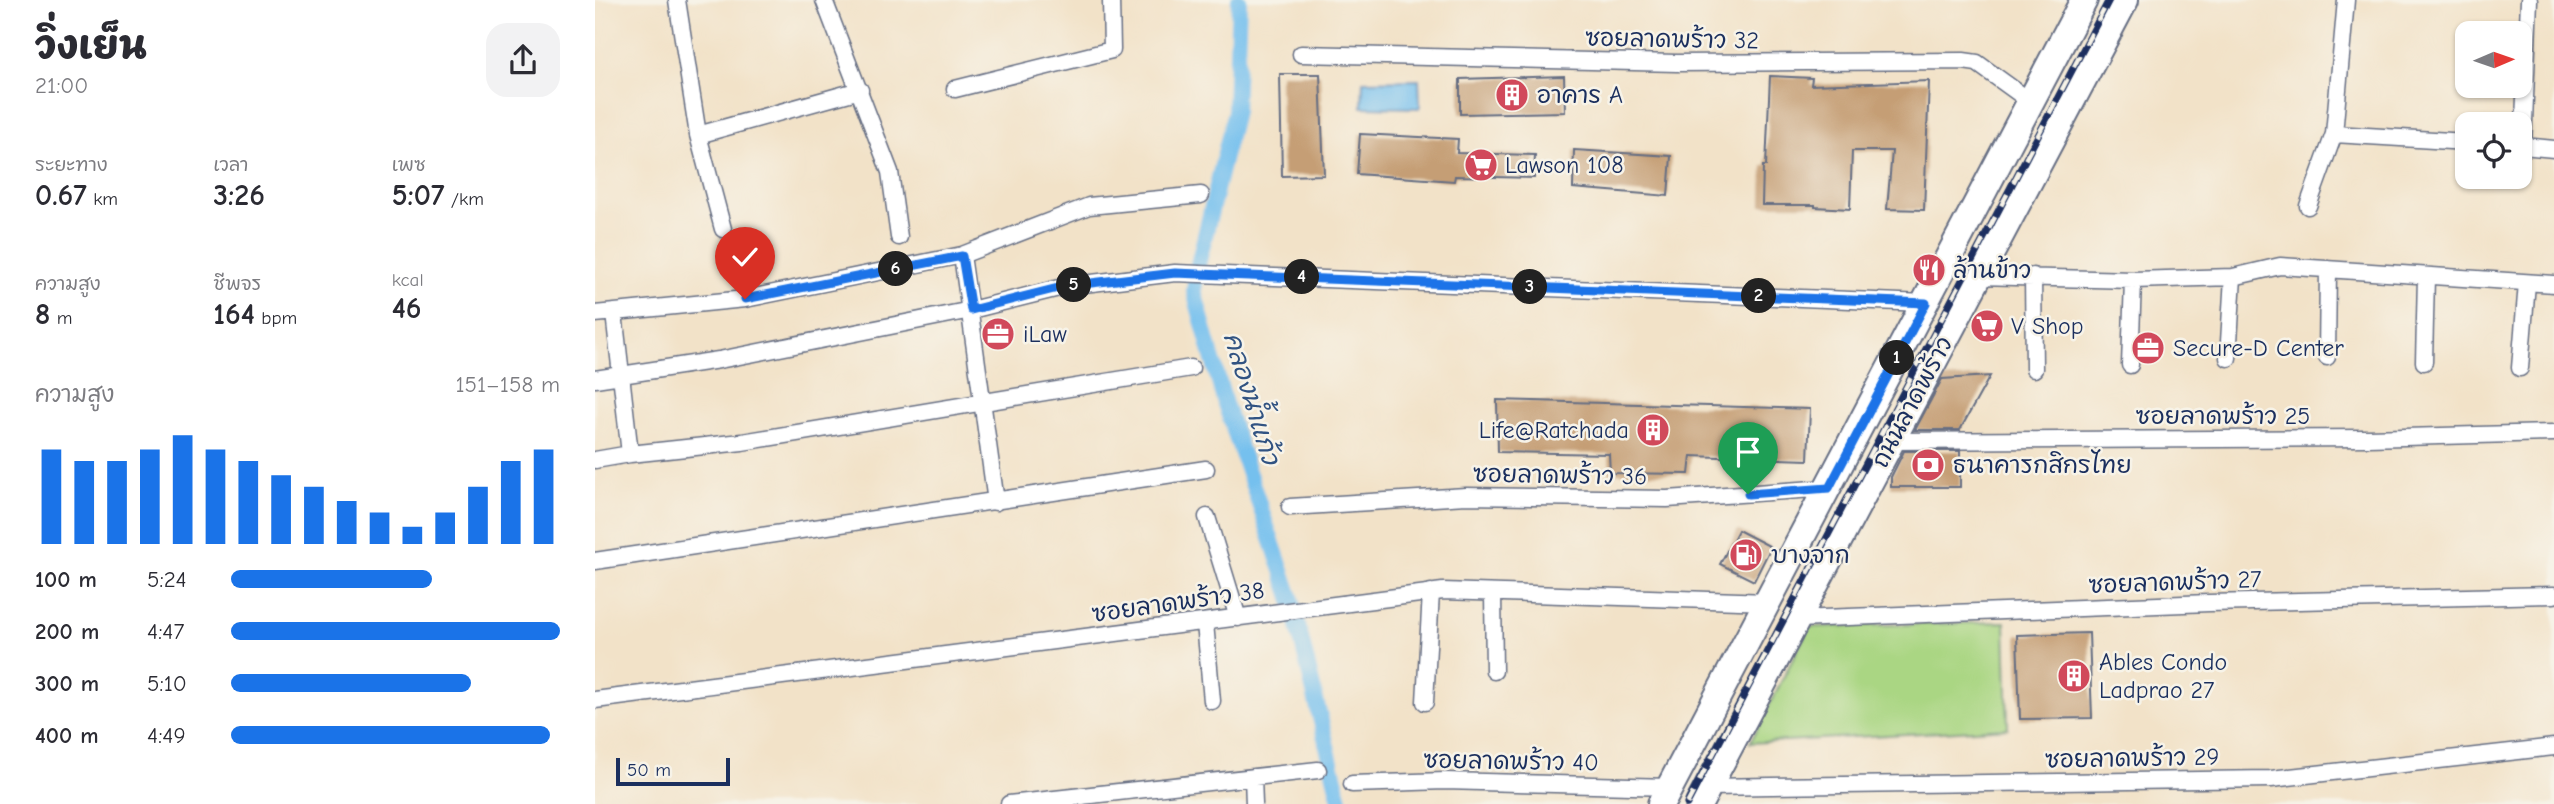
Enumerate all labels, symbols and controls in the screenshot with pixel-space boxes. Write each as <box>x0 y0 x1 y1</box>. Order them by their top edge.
north arrow <box>2455 21 2532 98</box>
map controls <box>2455 21 2532 189</box>
street label: ซอยลาดพร้าว 32 <box>1585 22 1759 55</box>
button: share <box>486 23 560 97</box>
text: วิ่งเย็น <box>35 24 147 68</box>
text: 21:00 <box>35 72 88 99</box>
building icon: อาคาร A <box>1493 76 1531 114</box>
place label: อาคาร A <box>1537 81 1623 109</box>
button: locate <box>2455 112 2532 189</box>
supermarket icon: Lawson 108 <box>1462 146 1500 184</box>
place label: Lawson 108 <box>1505 151 1624 179</box>
text: ระยะทาง <box>35 154 108 176</box>
text: เวลา <box>213 154 248 176</box>
text: เพซ <box>392 154 426 176</box>
text: 0.67 <box>35 178 87 213</box>
text: 3:26 <box>213 178 265 213</box>
text: 5:07 <box>392 178 444 213</box>
text: km <box>87 188 118 210</box>
text: /km <box>444 188 484 210</box>
pin <box>715 227 775 299</box>
icon: check <box>726 238 764 276</box>
restaurant icon: ล้านข้าว <box>1910 251 1948 289</box>
pin: 6 <box>879 252 913 286</box>
place label: ล้านข้าว <box>1953 255 2031 284</box>
text: 6 <box>891 257 900 279</box>
pin: 4 <box>1285 260 1319 294</box>
text: 4 <box>1297 265 1306 287</box>
pin: 5 <box>1057 268 1091 302</box>
text: kcal <box>392 269 424 291</box>
pin: 3 <box>1513 270 1548 304</box>
text: ความสูง <box>35 273 101 295</box>
text: ชีพจร <box>213 273 261 295</box>
text: 5 <box>1068 273 1079 295</box>
text: 3 <box>1525 275 1534 297</box>
pin: 2 <box>1741 278 1777 314</box>
text: 2 <box>1754 284 1763 306</box>
text: 46 <box>392 291 421 326</box>
text: 8 <box>35 297 50 332</box>
text: 164 <box>213 297 255 332</box>
text: m <box>50 307 72 329</box>
text: bpm <box>255 307 297 329</box>
supermarket icon: V Shop <box>1968 307 2006 345</box>
place label: V Shop <box>2011 312 2083 340</box>
office icon: iLaw <box>979 315 1017 353</box>
place label: iLaw <box>1023 320 1067 348</box>
water label: คลองน้ำแก้ว <box>1217 326 1296 470</box>
office icon: Secure-D Center <box>2129 329 2167 367</box>
street label: ถนนลาดพร้าว <box>1865 331 1958 472</box>
place label: Secure-D Center <box>2173 334 2344 362</box>
pin: 1 <box>1879 340 1915 376</box>
text: 1 <box>1893 346 1900 368</box>
text: 151–158 m <box>455 371 560 398</box>
text: ความสูง <box>35 381 114 408</box>
street label: ซอยลาดพร้าว 25 <box>2136 401 2310 430</box>
building icon: Life@Ratchada <box>1634 411 1672 449</box>
place label: Life@Ratchada <box>1479 416 1629 444</box>
pin <box>1718 422 1778 494</box>
icon: arrive <box>1729 433 1767 471</box>
bank icon: ธนาคารกสิกรไทย <box>1909 446 1947 484</box>
place label: ธนาคารกสิกรไทย <box>1953 449 2132 479</box>
street label: ซอยลาดพร้าว 36 <box>1473 458 1647 491</box>
fuel station icon: บางจาก <box>1727 536 1765 574</box>
place label: บางจาก <box>1771 541 1850 569</box>
street label: ซอยลาดพร้าว 27 <box>2088 564 2262 599</box>
text: 100 m <box>35 566 97 593</box>
text: 5:24 <box>147 566 187 593</box>
street label: ซอยลาดพร้าว 38 <box>1090 575 1266 628</box>
text: 200 m <box>35 618 99 645</box>
text: 4:47 <box>147 618 184 645</box>
place label: Ables Condo Ladprao 27 <box>2099 648 2227 704</box>
building icon: Ables Condo Ladprao 27 <box>2055 657 2093 695</box>
text: 300 m <box>35 670 99 697</box>
text: 5:10 <box>147 670 187 697</box>
text: 400 m <box>35 722 99 749</box>
text: 4:49 <box>147 722 186 749</box>
street label: ซอยลาดพร้าว 29 <box>2044 741 2219 774</box>
street label: ซอยลาดพร้าว 40 <box>1423 744 1599 777</box>
scale bar <box>616 755 730 787</box>
text: 50 m <box>627 759 671 781</box>

